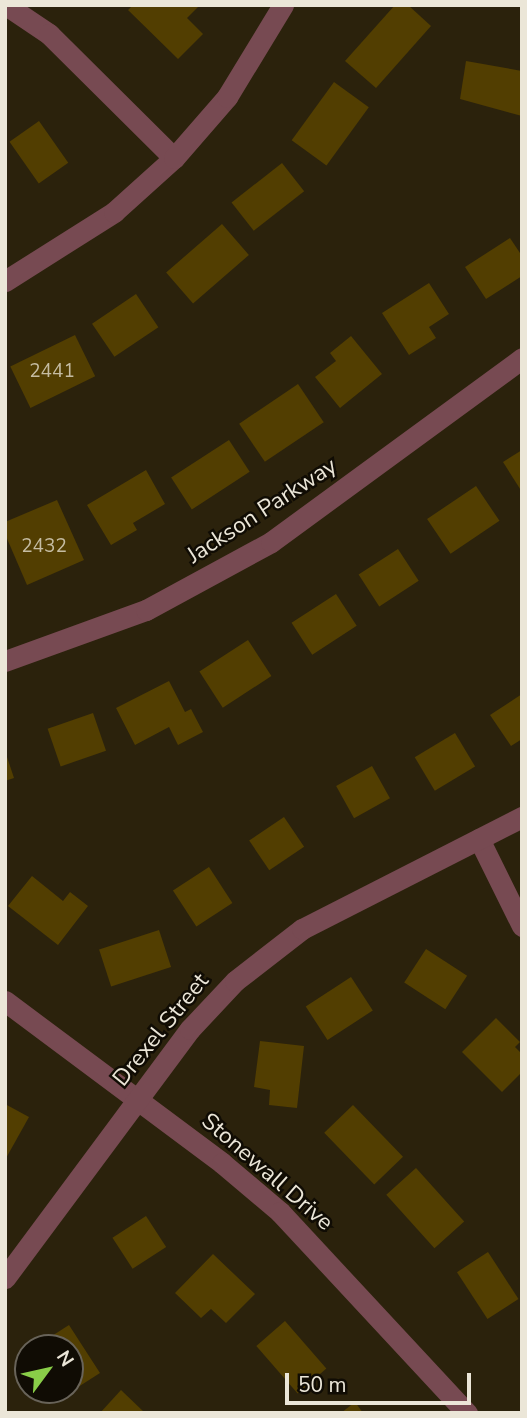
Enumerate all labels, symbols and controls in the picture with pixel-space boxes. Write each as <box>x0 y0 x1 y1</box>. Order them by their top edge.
house number: 2441 <box>29 361 75 383</box>
street label: Jackson Parkway <box>182 452 342 570</box>
house number: 2432 <box>21 536 67 558</box>
street label: Drexel Street <box>107 968 215 1092</box>
street label: Stonewall Drive <box>196 1107 338 1237</box>
north arrow <box>14 1334 84 1404</box>
text: N <box>50 1346 80 1372</box>
scale bar <box>289 1358 475 1402</box>
text: 50 m <box>298 1371 347 1399</box>

